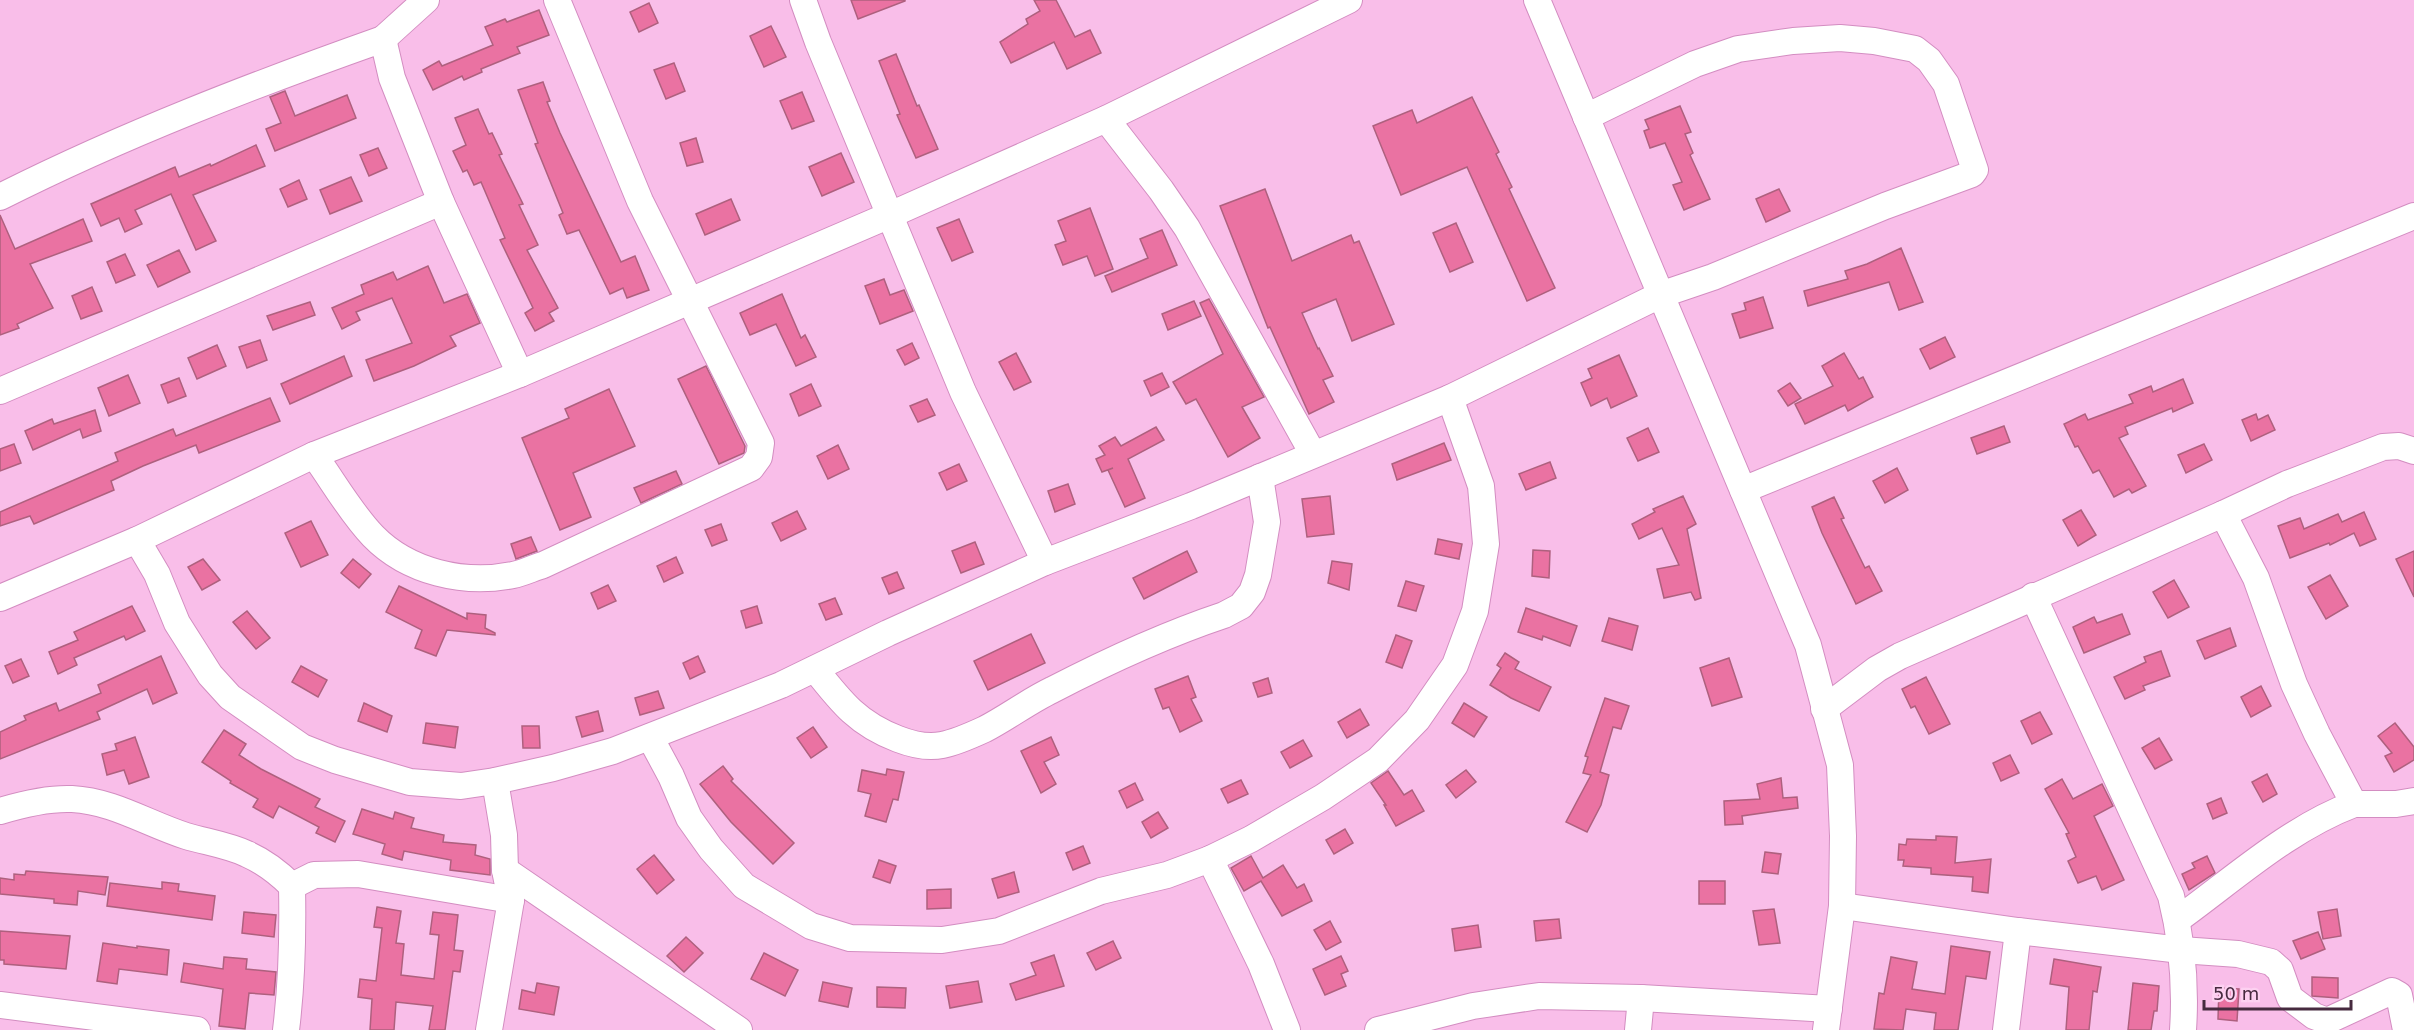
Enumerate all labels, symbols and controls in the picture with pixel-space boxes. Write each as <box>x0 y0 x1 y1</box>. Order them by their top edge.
scale bar <box>2204 973 2351 1011</box>
text: 50 m <box>2213 983 2259 1004</box>

